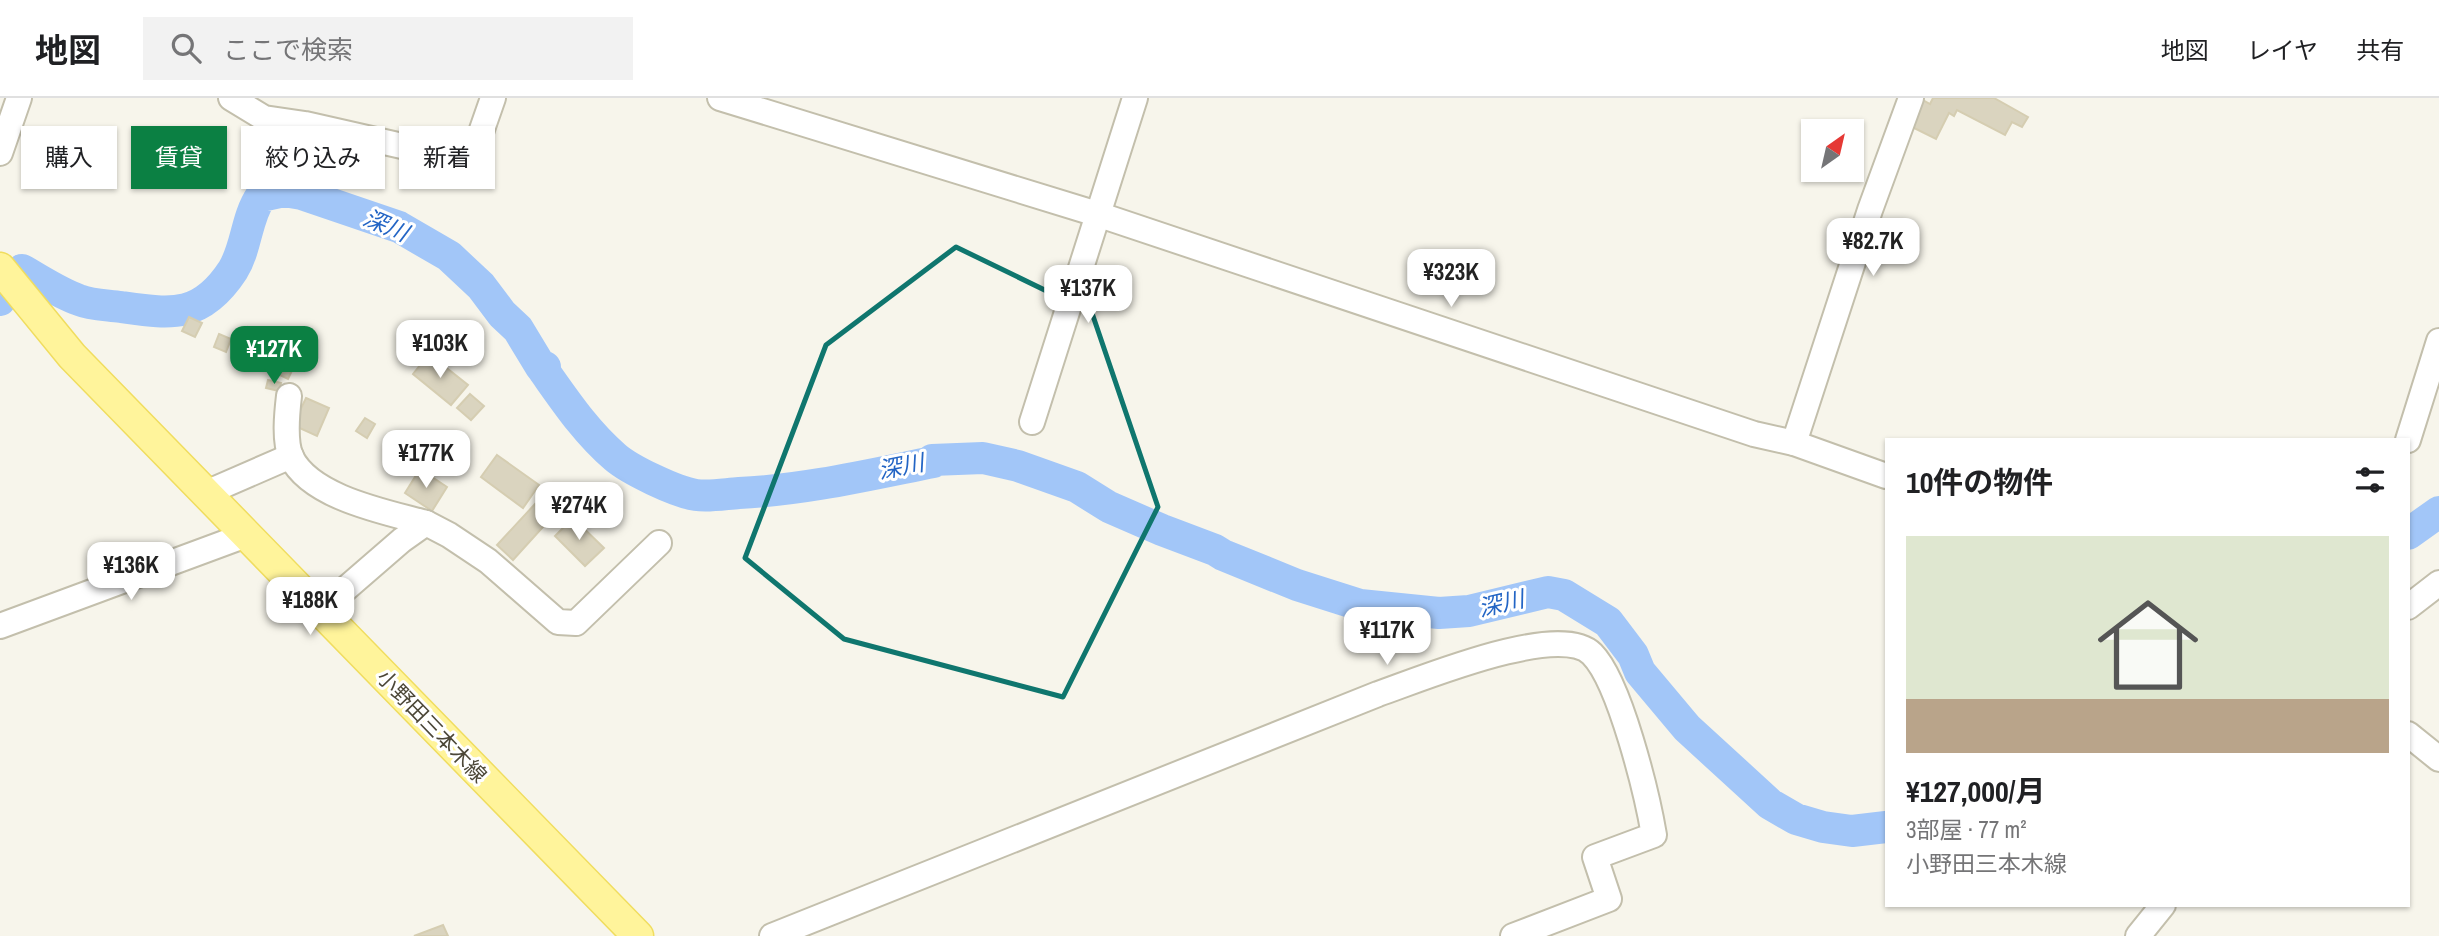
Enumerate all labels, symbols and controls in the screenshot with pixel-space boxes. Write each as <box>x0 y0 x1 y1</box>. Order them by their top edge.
search box <box>143 17 633 80</box>
text: 地図 <box>35 28 101 72</box>
icon: search <box>167 29 205 67</box>
text: ここで検索 <box>223 32 353 67</box>
text: 地図 <box>2161 34 2209 66</box>
text: レイヤ <box>2247 34 2318 66</box>
text: 共有 <box>2356 34 2404 66</box>
north arrow <box>1801 119 1864 182</box>
map controls <box>1801 119 1864 182</box>
chip: 購入 <box>21 126 117 189</box>
chip: 賃貸 <box>131 126 227 189</box>
chip: 絞り込み <box>241 126 385 189</box>
chip: 新着 <box>399 126 495 189</box>
water label: 深川 <box>359 202 416 249</box>
pin: ¥82.7K <box>1816 218 1930 278</box>
text: ¥82.7K <box>1843 225 1903 256</box>
pin: ¥323K <box>1402 250 1500 309</box>
text: ¥323K <box>1423 256 1479 287</box>
pin: ¥137K <box>1039 266 1137 325</box>
text: ¥137K <box>1060 272 1116 303</box>
pin: ¥103K <box>391 320 489 380</box>
pin: ¥127K <box>225 327 323 386</box>
text: ¥103K <box>412 327 468 358</box>
text: ¥127K <box>246 333 302 364</box>
pin: ¥177K <box>377 430 475 490</box>
text: ¥177K <box>398 437 454 468</box>
water label: 深川 <box>875 446 929 486</box>
icon: filters <box>2351 461 2389 499</box>
text: 10件の物件 <box>1906 462 2053 502</box>
pin: ¥274K <box>530 482 628 542</box>
text: ¥274K <box>551 489 607 520</box>
pin: ¥136K <box>82 542 180 602</box>
text: ¥136K <box>103 549 159 580</box>
pin: ¥188K <box>261 578 359 637</box>
water label: 深川 <box>1475 582 1530 623</box>
icon: home <box>2085 582 2211 708</box>
text: ¥188K <box>282 584 338 615</box>
pin: ¥117K <box>1338 608 1436 667</box>
text: ¥117K <box>1360 614 1414 645</box>
street label: 小野田三本木線 <box>371 663 493 789</box>
text: ¥127,000/月 <box>1906 771 2045 811</box>
text: 3部屋 · 77 m² <box>1906 814 2026 845</box>
text: 小野田三本木線 <box>1906 848 2067 879</box>

